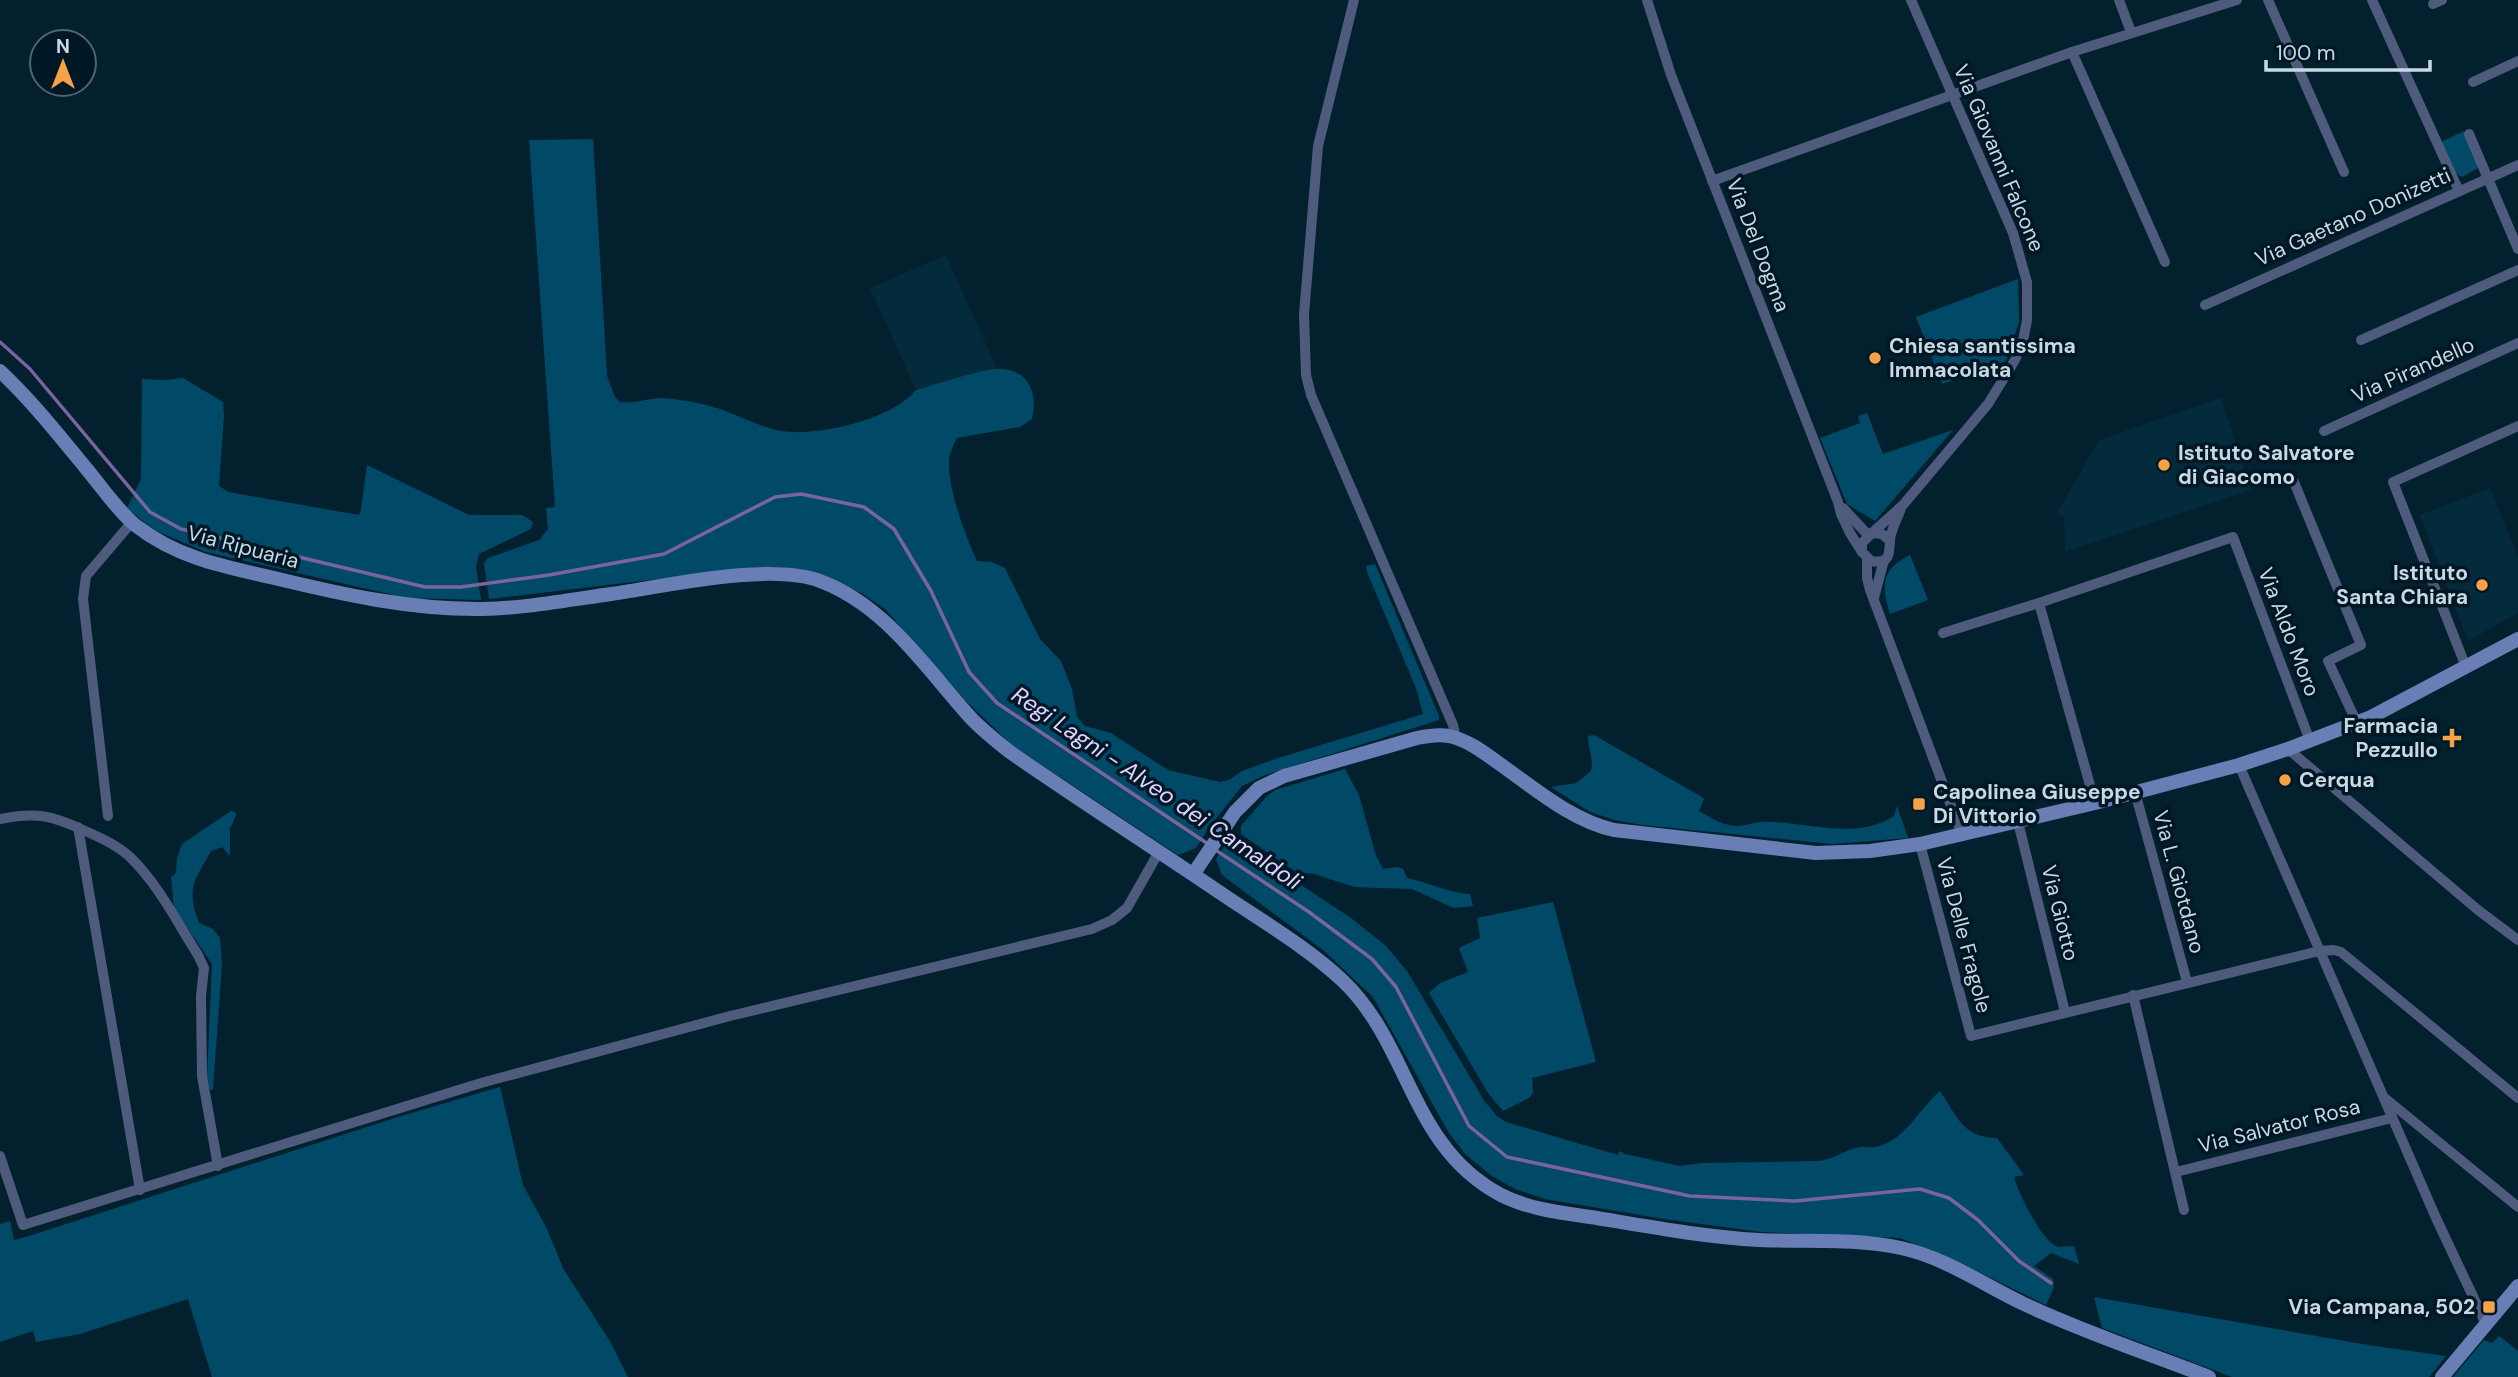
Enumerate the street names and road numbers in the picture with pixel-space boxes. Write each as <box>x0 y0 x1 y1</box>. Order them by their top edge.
street label: Via Giovanni Falcone <box>1947 60 2051 256</box>
street label: Via Gaetano Donizetti <box>2251 161 2455 273</box>
street label: Via Del Dogma <box>1720 174 1796 316</box>
street label: Via Pirandello <box>2347 330 2479 410</box>
street label: Via Ripuaria <box>184 519 302 575</box>
street label: Via Aldo Moro <box>2252 564 2326 700</box>
street label: Via L. Giotdano <box>2146 807 2212 957</box>
street label: Via Delle Fragole <box>1930 854 1998 1016</box>
street label: Via Giotto <box>2035 862 2085 964</box>
street label: Via Salvator Rosa <box>2195 1092 2363 1160</box>

